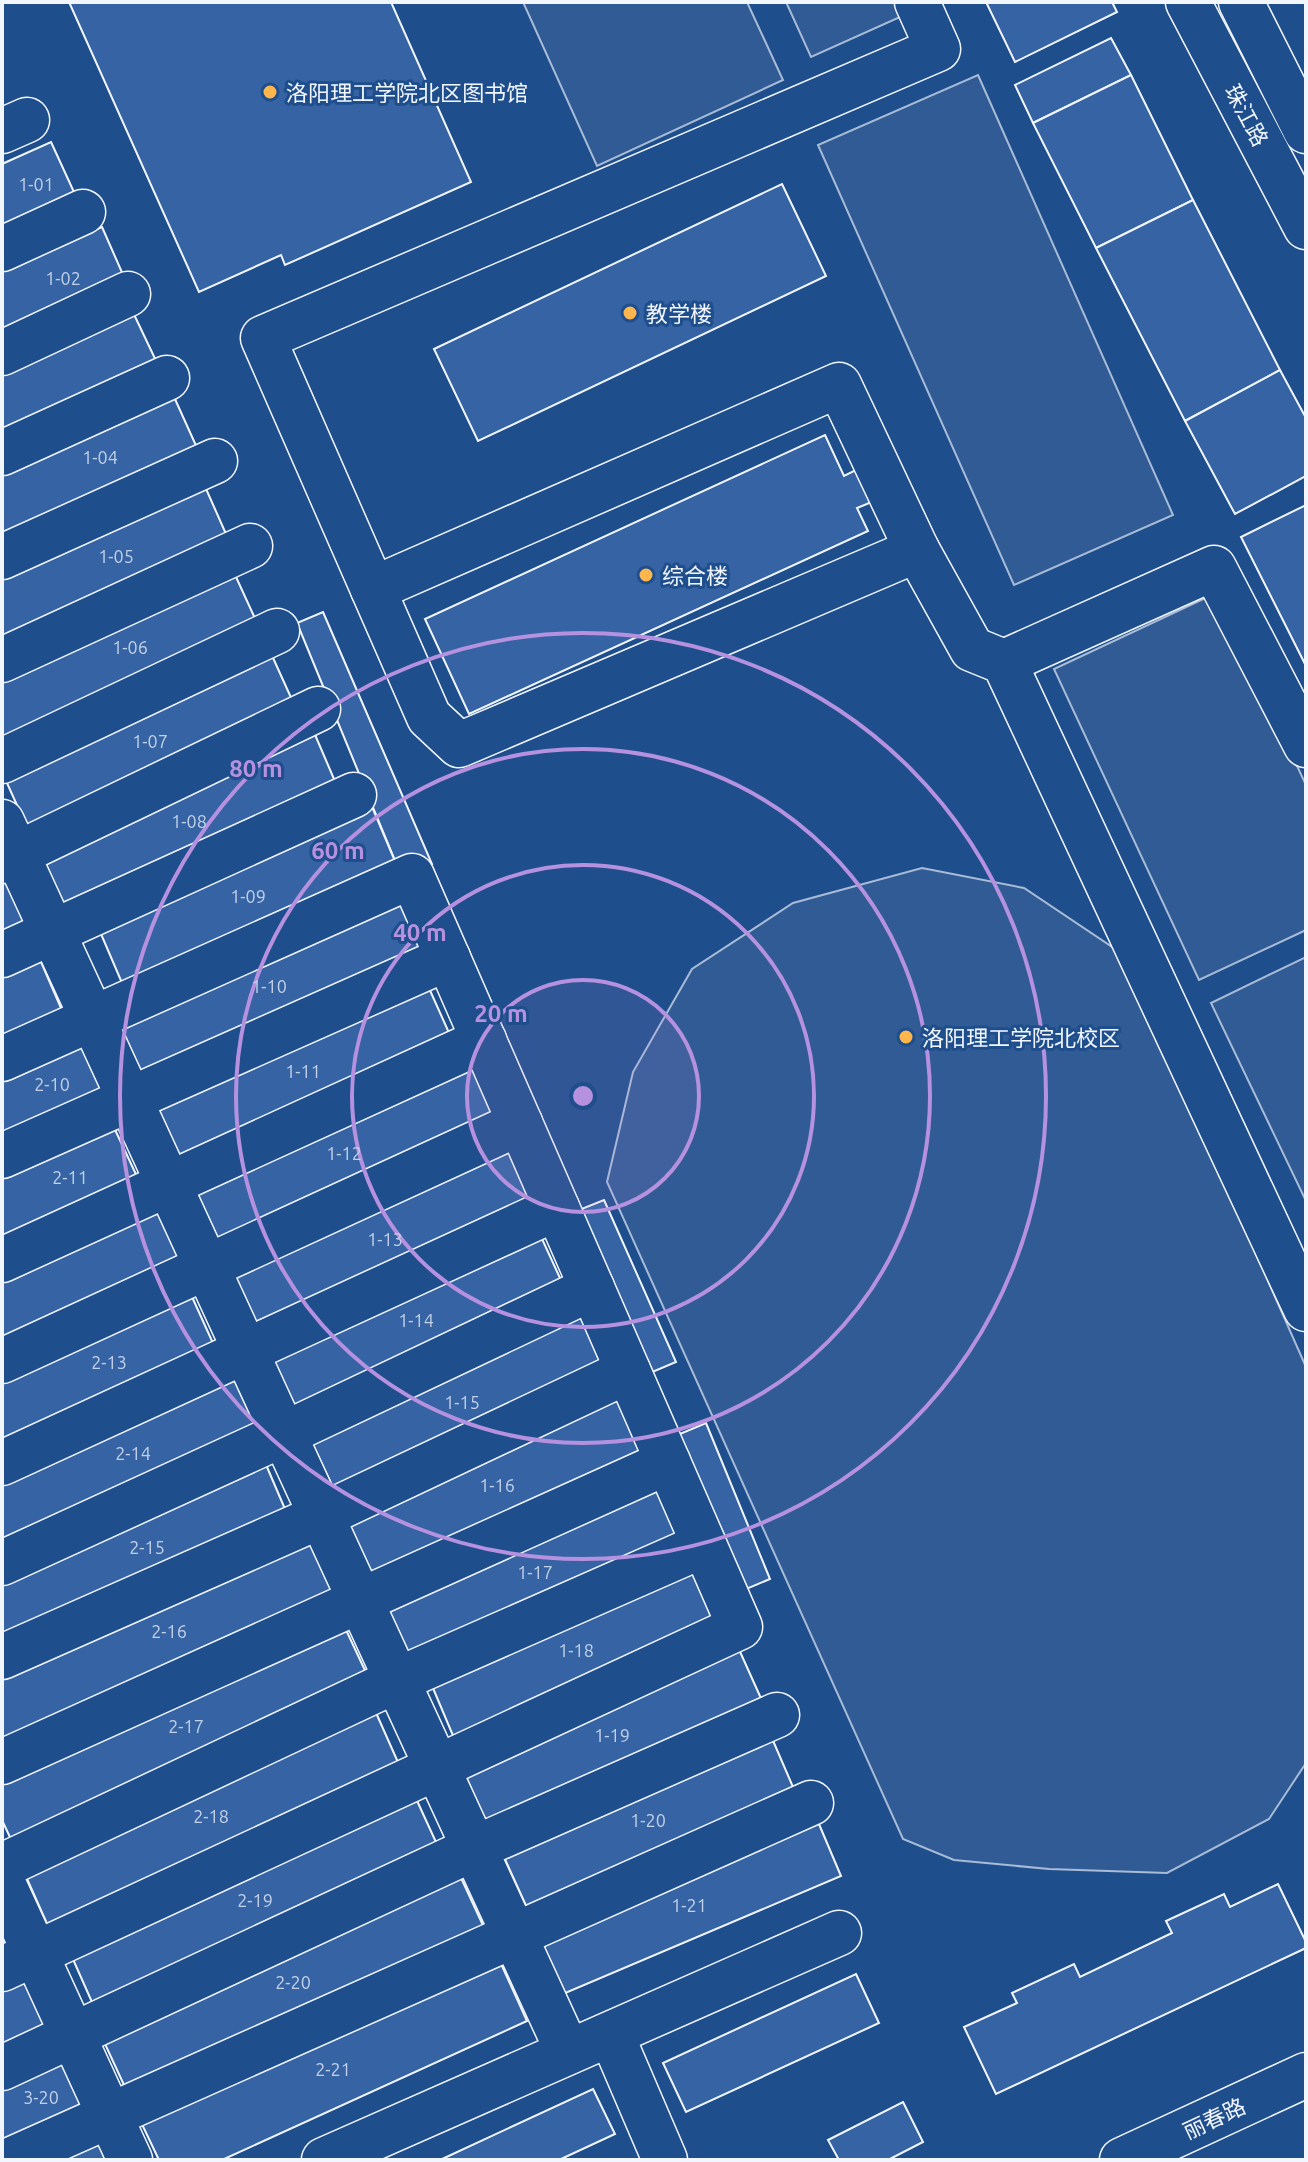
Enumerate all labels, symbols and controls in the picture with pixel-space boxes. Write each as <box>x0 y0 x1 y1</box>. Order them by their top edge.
place label: 洛阳理工学院北区图书馆 <box>286 80 528 105</box>
street label: 珠江路 <box>1220 80 1274 150</box>
marker: 洛阳理工学院北区图书馆 <box>261 83 279 101</box>
house number: 1-01 <box>18 174 54 194</box>
house number: 1-02 <box>45 268 81 288</box>
place label: 教学楼 <box>646 301 712 326</box>
marker: 教学楼 <box>621 304 639 322</box>
house number: 1-04 <box>82 447 118 467</box>
house number: 1-05 <box>98 546 134 566</box>
place label: 综合楼 <box>662 563 728 588</box>
marker: 综合楼 <box>637 566 655 584</box>
house number: 1-06 <box>112 637 148 657</box>
house number: 1-07 <box>132 731 168 751</box>
text: 80 m <box>229 755 283 782</box>
house number: 1-08 <box>171 811 207 831</box>
text: 60 m <box>311 837 365 864</box>
house number: 1-09 <box>230 886 266 906</box>
text: 40 m <box>393 919 447 946</box>
house number: 1-10 <box>251 976 287 996</box>
text: 20 m <box>474 1000 528 1027</box>
place label: 洛阳理工学院北校区 <box>922 1025 1120 1050</box>
marker: 洛阳理工学院北校区 <box>897 1028 915 1046</box>
house number: 1-11 <box>285 1061 321 1081</box>
house number: 2-10 <box>34 1074 70 1094</box>
centre of rings <box>569 1082 597 1110</box>
house number: 1-12 <box>326 1143 362 1163</box>
house number: 2-11 <box>52 1167 88 1187</box>
house number: 1-13 <box>367 1229 403 1249</box>
house number: 1-14 <box>398 1310 434 1330</box>
house number: 2-13 <box>91 1352 127 1372</box>
house number: 1-15 <box>444 1392 480 1412</box>
house number: 2-14 <box>115 1443 151 1463</box>
house number: 1-16 <box>479 1475 515 1495</box>
house number: 2-15 <box>129 1537 165 1557</box>
house number: 1-17 <box>517 1562 553 1582</box>
house number: 2-16 <box>151 1621 187 1641</box>
house number: 1-18 <box>558 1640 594 1660</box>
house number: 2-17 <box>168 1716 204 1736</box>
house number: 1-19 <box>594 1725 630 1745</box>
house number: 2-18 <box>193 1806 229 1826</box>
house number: 1-20 <box>630 1810 666 1830</box>
house number: 2-19 <box>237 1890 273 1910</box>
house number: 1-21 <box>671 1895 707 1915</box>
house number: 2-20 <box>275 1972 311 1992</box>
house number: 2-21 <box>315 2059 351 2079</box>
house number: 3-20 <box>23 2087 59 2107</box>
street label: 丽春路 <box>1179 2093 1249 2143</box>

